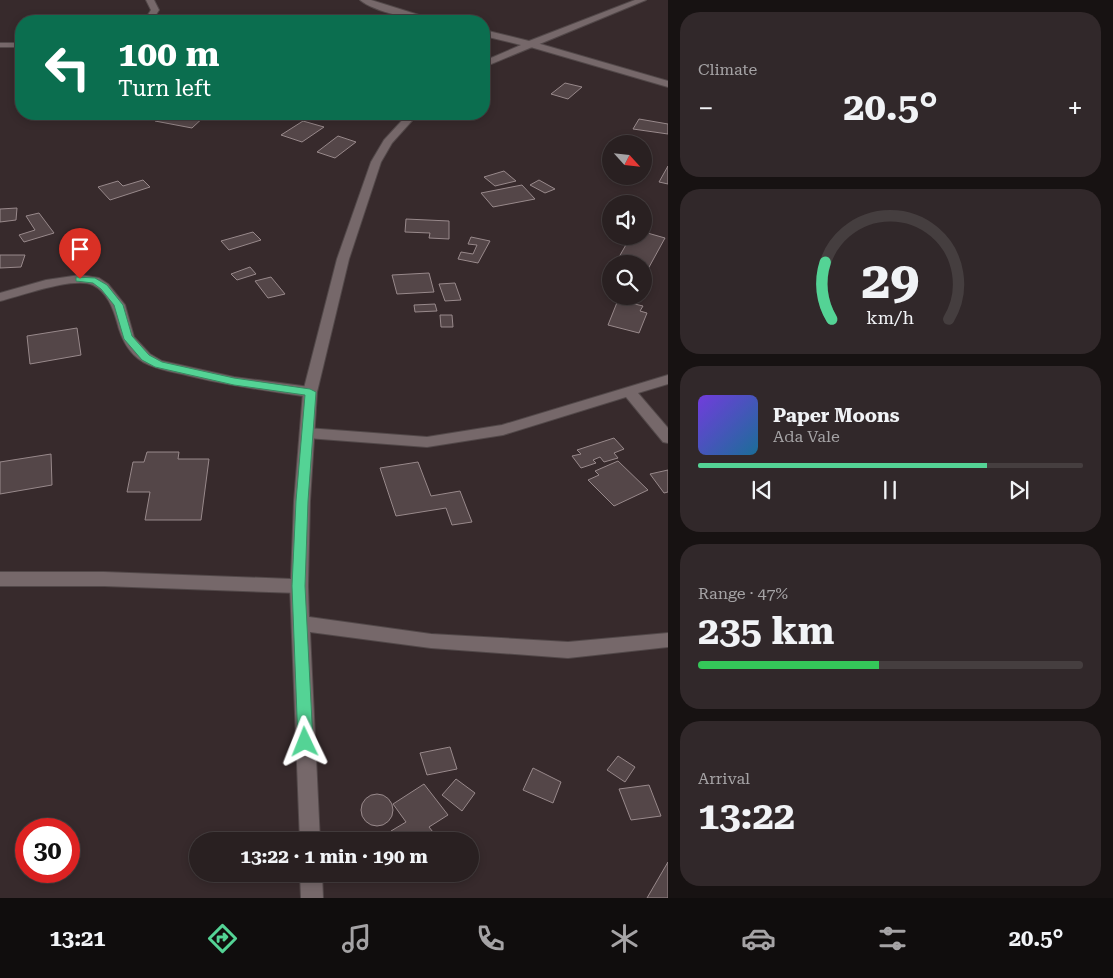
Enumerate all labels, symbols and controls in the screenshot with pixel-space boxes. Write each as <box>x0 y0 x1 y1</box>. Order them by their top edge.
text: 100 m <box>118 34 219 75</box>
icon: left <box>35 35 100 100</box>
text: Climate <box>698 60 757 79</box>
text: Turn left <box>118 76 211 101</box>
text: 20.5° <box>843 85 938 129</box>
text: − <box>698 92 714 125</box>
text: + <box>1067 92 1083 125</box>
north arrow <box>602 135 652 185</box>
map controls <box>602 135 652 305</box>
button: sound <box>602 195 652 245</box>
pin <box>59 228 101 279</box>
icon: arrive <box>66 235 94 263</box>
text: 29 <box>861 250 920 311</box>
button: search <box>602 255 652 305</box>
text: km/h <box>867 307 915 328</box>
text: Paper Moons <box>773 404 900 427</box>
text: Ada Vale <box>773 427 840 446</box>
icon: previous <box>748 476 776 504</box>
icon: pause <box>876 476 904 504</box>
icon: next <box>1005 476 1033 504</box>
text: Range · 47% <box>698 584 788 603</box>
text: 235 km <box>698 609 834 653</box>
position arrow <box>278 715 330 767</box>
text: Arrival <box>698 769 750 788</box>
text: 13:22 <box>698 794 795 838</box>
speed limit sign: 30 <box>15 818 80 883</box>
text: 13:22 · 1 min · 190 m <box>240 845 428 868</box>
icon: directions <box>205 921 240 956</box>
icon: music <box>339 921 374 956</box>
icon: phone <box>473 921 508 956</box>
icon: climate <box>607 921 642 956</box>
icon: car <box>741 921 776 956</box>
icon: filters <box>875 921 910 956</box>
text: 13:21 <box>50 926 106 951</box>
text: 20.5° <box>1009 926 1064 951</box>

